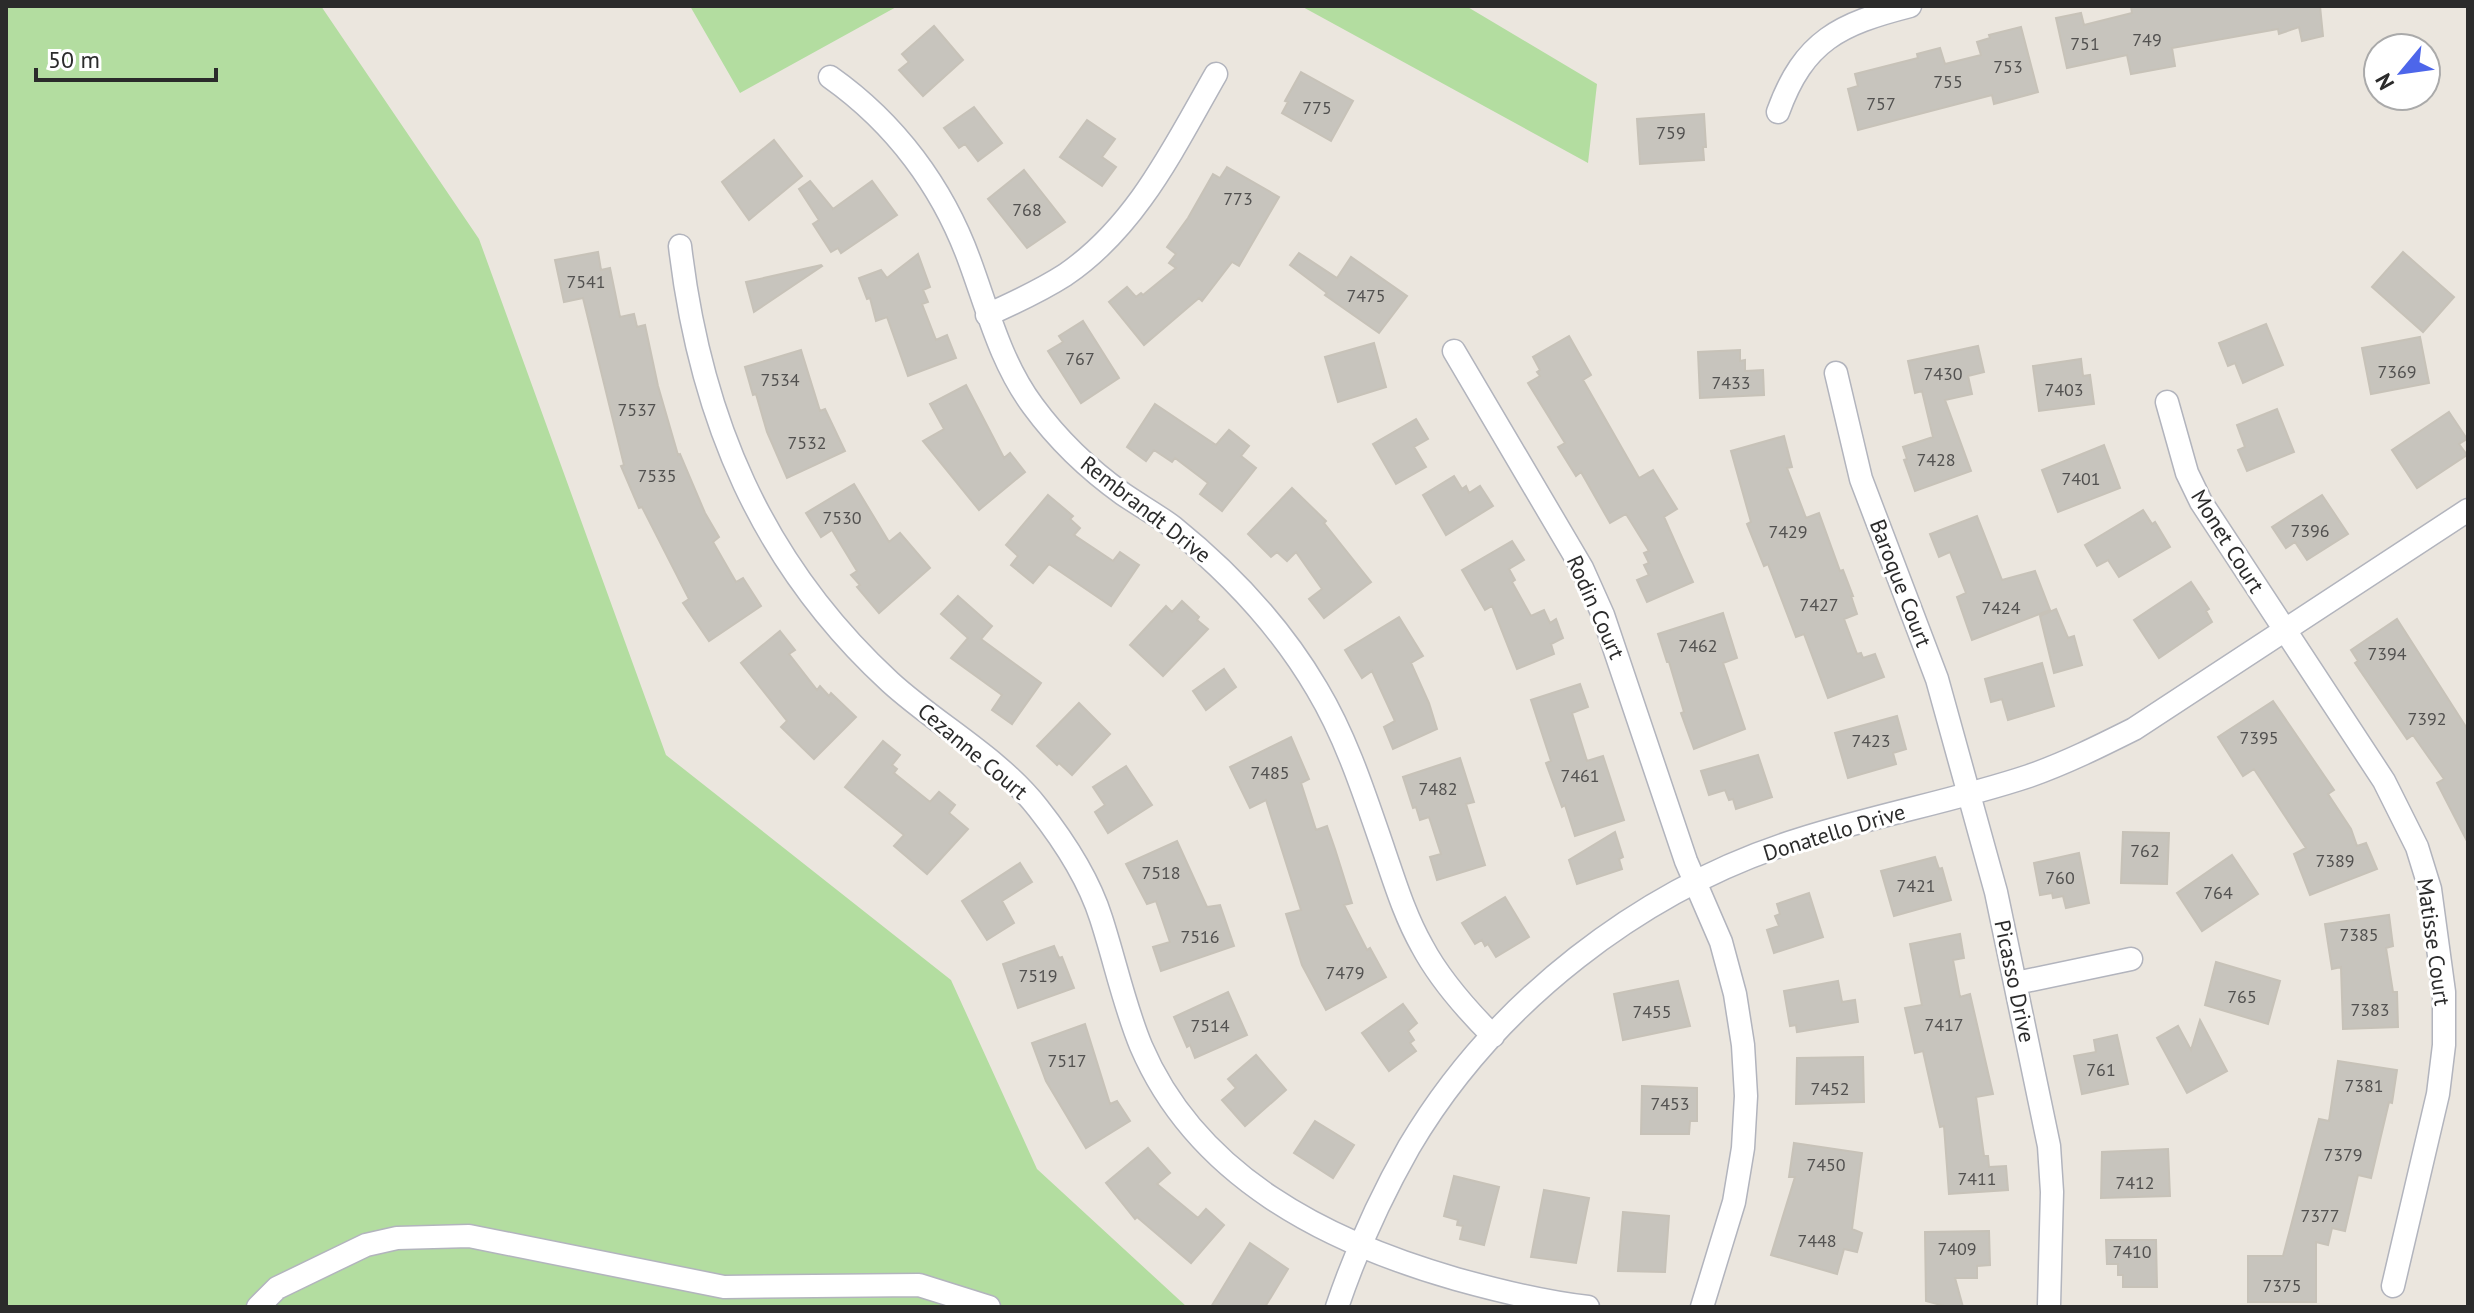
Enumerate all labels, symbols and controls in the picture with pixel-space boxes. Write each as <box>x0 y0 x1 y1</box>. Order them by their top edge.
house number: 749 <box>2132 28 2162 51</box>
scale bar <box>36 32 216 82</box>
house number: 751 <box>2070 32 2100 55</box>
north arrow <box>2362 32 2442 112</box>
text: 50 m <box>48 44 100 75</box>
house number: 753 <box>1993 55 2023 78</box>
text: N <box>2369 69 2400 95</box>
house number: 755 <box>1933 70 1963 93</box>
house number: 757 <box>1866 92 1896 115</box>
house number: 775 <box>1302 96 1332 119</box>
house number: 759 <box>1656 121 1686 144</box>
house number: 773 <box>1223 187 1253 210</box>
house number: 768 <box>1012 198 1042 221</box>
house number: 7541 <box>566 270 606 293</box>
house number: 7475 <box>1346 284 1386 307</box>
house number: 767 <box>1065 347 1095 370</box>
house number: 7369 <box>2377 360 2417 383</box>
house number: 7430 <box>1923 362 1963 385</box>
house number: 7534 <box>760 368 800 391</box>
house number: 7433 <box>1711 371 1751 394</box>
house number: 7403 <box>2044 378 2084 401</box>
house number: 7537 <box>617 398 657 421</box>
house number: 7532 <box>787 431 827 454</box>
house number: 7428 <box>1916 448 1956 471</box>
street label: Rembrandt Drive <box>1075 449 1217 569</box>
house number: 7535 <box>637 464 677 487</box>
house number: 7401 <box>2061 467 2101 490</box>
street label: Monet Court <box>2185 484 2271 598</box>
house number: 7530 <box>822 506 862 529</box>
street label: Baroque Court <box>1864 515 1938 651</box>
house number: 7396 <box>2290 519 2330 542</box>
house number: 7429 <box>1768 520 1808 543</box>
street label: Rodin Court <box>1561 551 1631 664</box>
house number: 7427 <box>1799 593 1839 616</box>
house number: 7424 <box>1981 596 2021 619</box>
house number: 7462 <box>1678 634 1718 657</box>
house number: 7394 <box>2367 642 2407 665</box>
street label: Cezanne Court <box>912 697 1034 806</box>
house number: 7392 <box>2407 707 2447 730</box>
house number: 7395 <box>2239 726 2279 749</box>
house number: 7423 <box>1851 729 1891 752</box>
house number: 7485 <box>1250 761 1290 784</box>
house number: 7461 <box>1560 764 1600 787</box>
house number: 7482 <box>1418 777 1458 800</box>
street label: Donatello Drive <box>1759 797 1909 867</box>
house number: 762 <box>2130 839 2160 862</box>
house number: 7389 <box>2315 849 2355 872</box>
house number: 7518 <box>1141 861 1181 884</box>
house number: 760 <box>2045 866 2075 889</box>
house number: 7421 <box>1896 874 1936 897</box>
street label: Matisse Court <box>2411 877 2457 1008</box>
house number: 764 <box>2203 881 2233 904</box>
street label: Picasso Drive <box>1988 917 2042 1045</box>
house number: 7385 <box>2339 923 2379 946</box>
house number: 7516 <box>1180 925 1220 948</box>
house number: 7479 <box>1325 961 1365 984</box>
house number: 7519 <box>1018 964 1058 987</box>
house number: 765 <box>2227 985 2257 1008</box>
house number: 7383 <box>2350 998 2390 1021</box>
house number: 7455 <box>1632 1000 1672 1023</box>
house number: 7417 <box>1924 1013 1964 1036</box>
house number: 7514 <box>1190 1014 1230 1037</box>
house number: 7517 <box>1047 1049 1087 1072</box>
house number: 761 <box>2086 1058 2116 1081</box>
house number: 7381 <box>2344 1074 2384 1097</box>
house number: 7452 <box>1810 1077 1850 1100</box>
house number: 7453 <box>1650 1092 1690 1115</box>
house number: 7379 <box>2323 1143 2363 1166</box>
house number: 7450 <box>1806 1153 1846 1176</box>
house number: 7411 <box>1957 1167 1997 1190</box>
house number: 7412 <box>2115 1171 2155 1194</box>
house number: 7377 <box>2300 1204 2340 1227</box>
house number: 7448 <box>1797 1229 1837 1252</box>
house number: 7409 <box>1937 1237 1977 1260</box>
house number: 7410 <box>2112 1240 2152 1263</box>
house number: 7375 <box>2262 1274 2302 1297</box>

